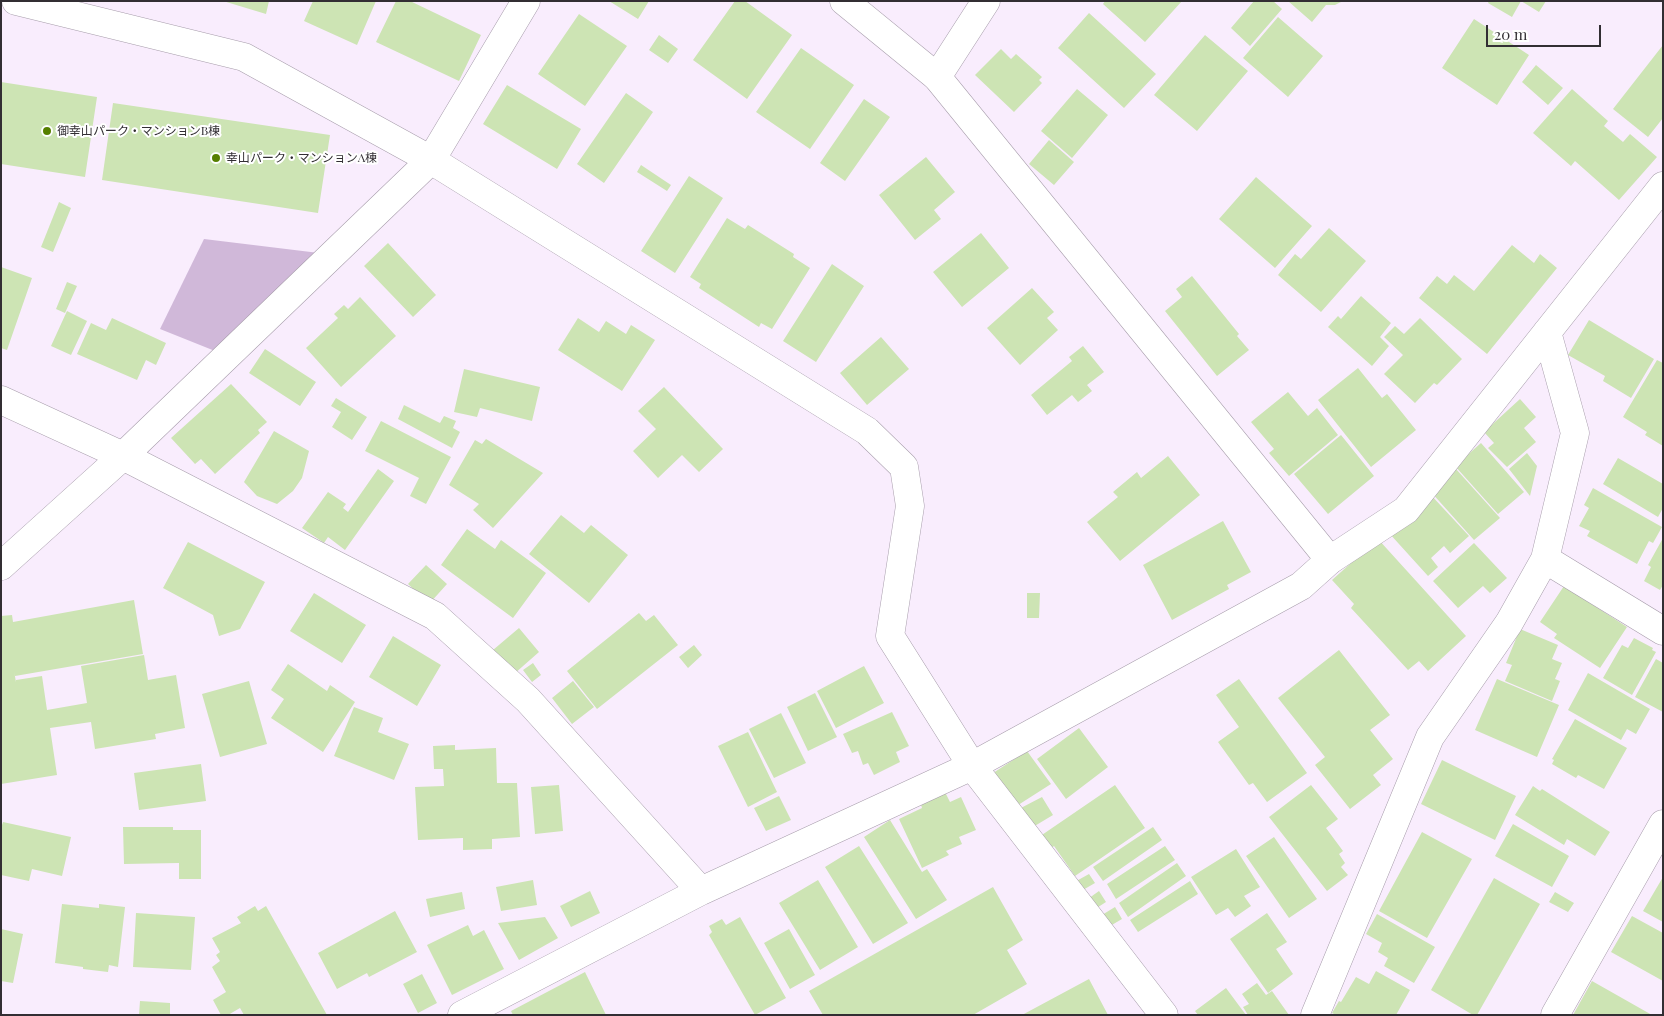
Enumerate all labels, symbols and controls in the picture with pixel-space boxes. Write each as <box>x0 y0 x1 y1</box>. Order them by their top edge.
scale bar <box>1489 15 1604 47</box>
text: 20 m <box>1494 24 1527 44</box>
place label: 御幸山パーク・マンションB棟 <box>57 124 220 138</box>
marker: 御幸山パーク・マンションB棟 <box>41 125 53 137</box>
place label: 幸山パーク・マンションA棟 <box>226 151 377 165</box>
marker: 幸山パーク・マンションA棟 <box>210 152 222 164</box>

